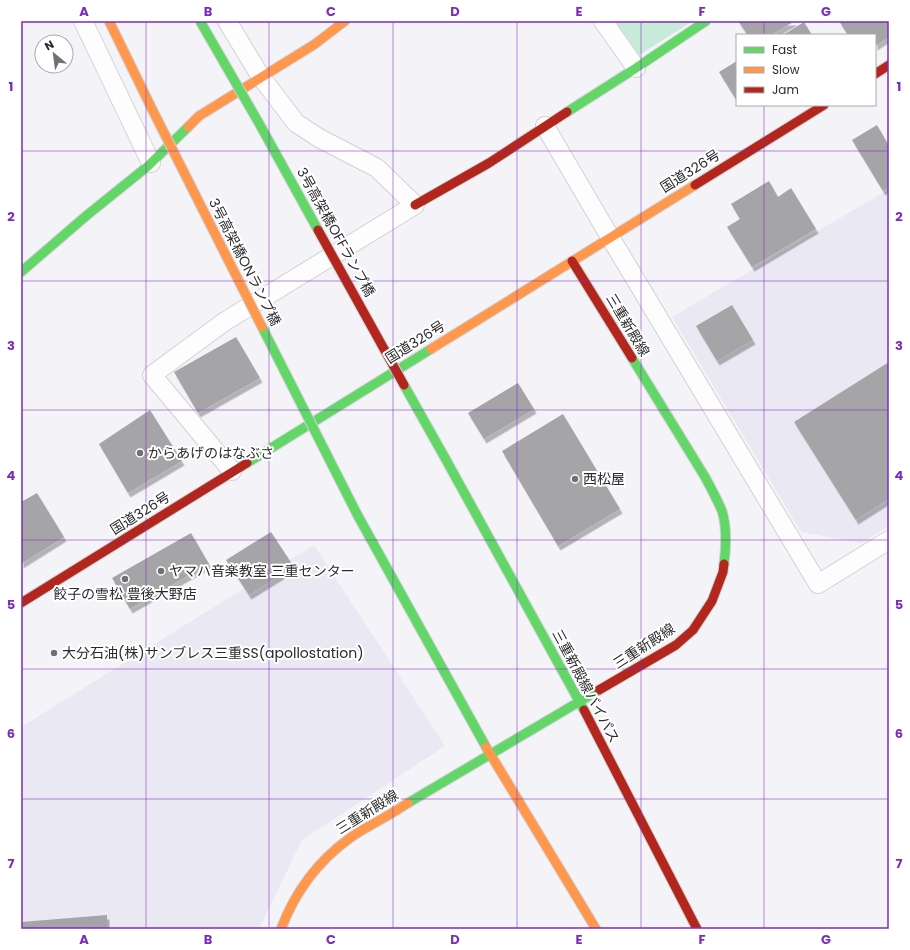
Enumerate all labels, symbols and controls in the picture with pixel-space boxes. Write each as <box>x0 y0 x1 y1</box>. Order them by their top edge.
text: A <box>79 2 89 21</box>
text: B <box>204 2 213 21</box>
text: C <box>326 2 336 21</box>
text: D <box>450 2 460 21</box>
text: E <box>575 2 583 21</box>
text: F <box>698 2 706 21</box>
text: G <box>821 2 831 21</box>
north arrow <box>34 34 74 74</box>
legend <box>736 34 876 106</box>
text: N <box>42 36 57 54</box>
text: Fast <box>772 41 797 58</box>
text: Slow <box>772 61 800 78</box>
text: 1 <box>9 77 13 96</box>
text: 1 <box>897 77 901 96</box>
text: Jam <box>772 81 799 98</box>
street label: 国道326号 <box>656 145 724 197</box>
street label: 3号高架橋OFFランプ橋 <box>292 164 380 300</box>
street label: 3号高架橋ONランプ橋 <box>204 195 286 329</box>
text: 2 <box>7 207 15 226</box>
text: 2 <box>895 207 903 226</box>
street label: 三重新殿線 <box>601 290 655 360</box>
street label: 国道326号 <box>381 316 449 368</box>
text: 3 <box>7 336 15 355</box>
text: 3 <box>895 336 903 355</box>
place label: からあげのはなぶさ <box>148 443 274 463</box>
marker: からあげのはなぶさ <box>135 448 145 458</box>
text: 4 <box>7 466 16 485</box>
text: 4 <box>895 466 904 485</box>
place label: 西松屋 <box>583 469 625 489</box>
marker: 西松屋 <box>570 474 580 484</box>
street label: 国道326号 <box>106 487 174 539</box>
place label: ヤマハ音楽教室 三重センター <box>169 561 355 581</box>
marker: ヤマハ音楽教室 三重センター <box>156 566 166 576</box>
marker: 餃子の雪松 豊後大野店 <box>120 574 130 584</box>
place label: 餃子の雪松 豊後大野店 <box>53 584 197 604</box>
text: 5 <box>7 595 15 614</box>
text: 5 <box>895 595 903 614</box>
street label: 三重新殿線 <box>609 619 679 673</box>
street label: 三重新殿線バイパス <box>548 626 624 746</box>
place label: 大分石油(株)サンブレス三重SS(apollostation) <box>62 643 364 663</box>
marker: 大分石油(株)サンブレス三重SS(apollostation) <box>49 648 59 658</box>
text: 6 <box>7 724 15 743</box>
text: 6 <box>895 724 903 743</box>
street label: 三重新殿線 <box>332 785 402 839</box>
text: 7 <box>8 854 15 873</box>
text: 7 <box>896 854 903 873</box>
text: A <box>79 930 89 949</box>
text: B <box>204 930 213 949</box>
text: C <box>326 930 336 949</box>
text: D <box>450 930 460 949</box>
text: E <box>575 930 583 949</box>
text: F <box>698 930 706 949</box>
text: G <box>821 930 831 949</box>

